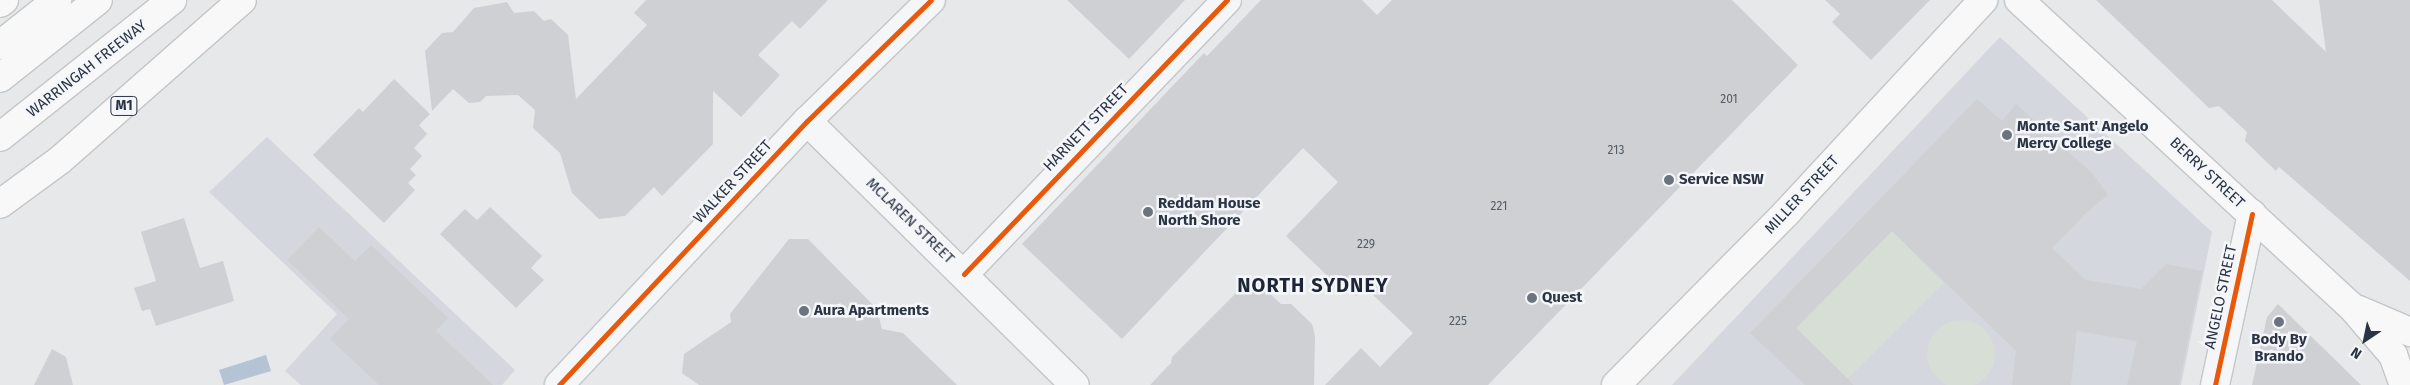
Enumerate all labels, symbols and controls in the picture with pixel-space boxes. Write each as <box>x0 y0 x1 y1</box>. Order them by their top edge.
street label: WARRINGAH FREEWAY <box>24 17 150 121</box>
street label: HARNETT STREET <box>1040 81 1132 175</box>
house number: 201 <box>1720 93 1738 107</box>
road number: M1 <box>110 94 138 118</box>
place label: Monte Sant' Angelo Mercy College <box>2017 117 2149 152</box>
marker: Monte Sant' Angelo Mercy College <box>2001 129 2013 141</box>
street label: BERRY STREET <box>2166 134 2248 212</box>
street label: WALKER STREET <box>690 137 776 227</box>
house number: 213 <box>1608 144 1624 158</box>
street label: MILLER STREET <box>1761 152 1843 238</box>
place label: Service NSW <box>1679 171 1764 189</box>
street label: MCLAREN STREET <box>862 174 958 268</box>
marker: Service NSW <box>1663 174 1675 186</box>
place label: Reddam House North Shore <box>1158 194 1261 229</box>
house number: 221 <box>1491 200 1507 214</box>
marker: Reddam House North Shore <box>1142 206 1154 218</box>
house number: 229 <box>1357 238 1375 252</box>
street label: ANGELO STREET <box>2201 243 2241 351</box>
district label: NORTH SYDNEY <box>1236 273 1390 297</box>
place label: Quest <box>1542 289 1582 307</box>
marker: Quest <box>1526 292 1538 304</box>
place label: Aura Apartments <box>814 302 929 320</box>
marker: Aura Apartments <box>798 305 810 317</box>
house number: 225 <box>1449 315 1467 329</box>
north arrow <box>2340 315 2390 365</box>
marker: Body By Brando <box>2273 316 2285 328</box>
place label: Body By Brando <box>2251 330 2307 365</box>
text: N <box>2348 343 2365 363</box>

